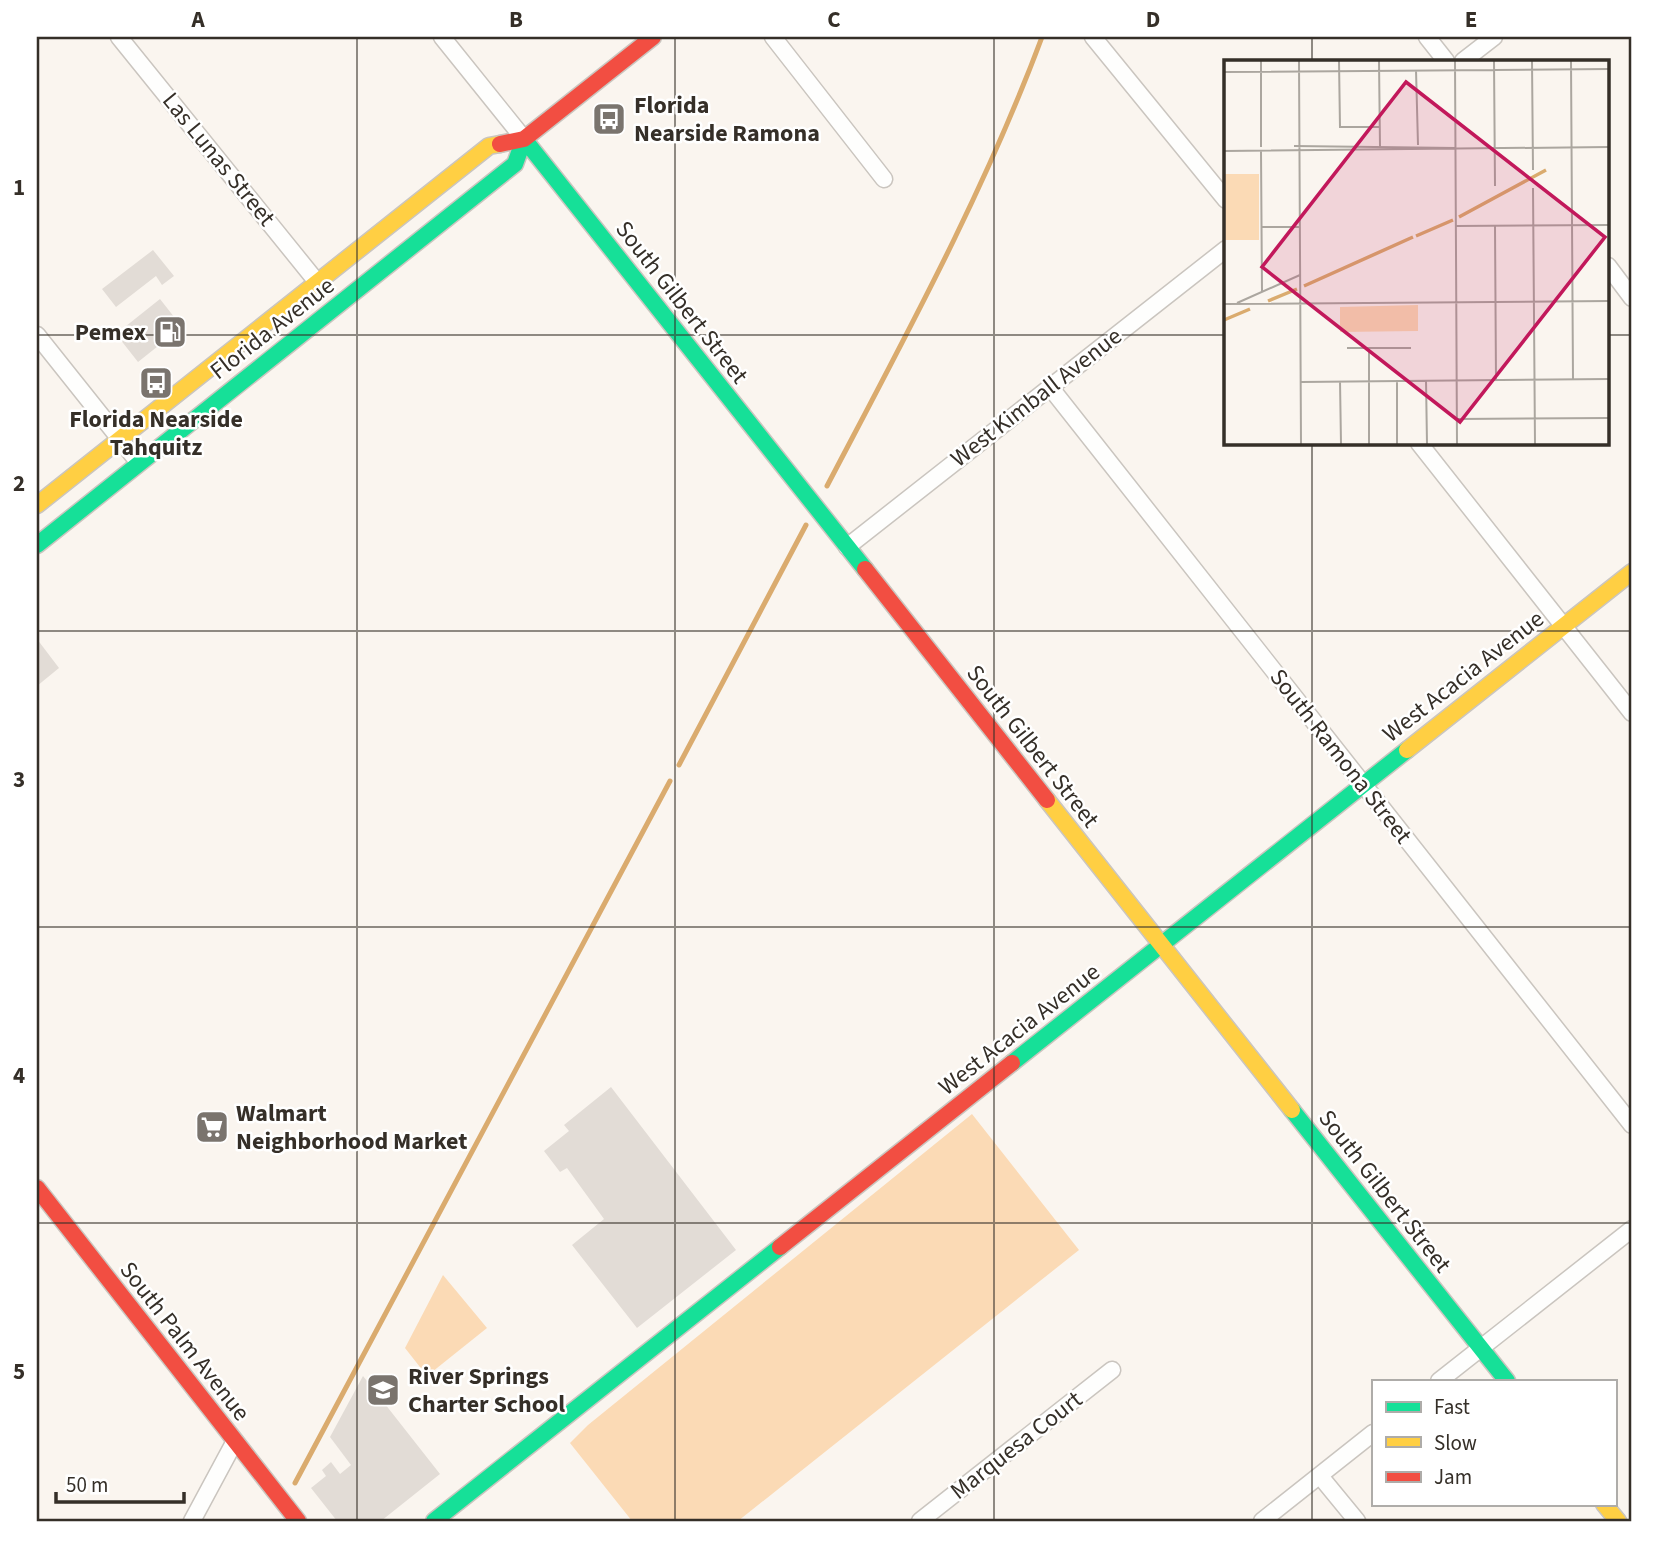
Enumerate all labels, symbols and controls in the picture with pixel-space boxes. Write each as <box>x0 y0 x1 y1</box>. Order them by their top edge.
text: A <box>190 3 205 36</box>
text: B <box>509 3 523 36</box>
text: C <box>827 3 841 36</box>
text: D <box>1146 3 1160 36</box>
text: E <box>1465 3 1477 36</box>
inset map <box>1224 60 1610 444</box>
street label: Las Lunas Street <box>154 85 284 234</box>
place label: Florida Nearside Ramona <box>634 88 820 151</box>
bus stop icon: Florida Nearside Ramona <box>590 100 628 138</box>
text: 1 <box>13 171 25 204</box>
street label: South Gilbert Street <box>607 213 756 391</box>
street label: Florida Avenue <box>203 269 342 388</box>
fuel station icon: Pemex <box>151 313 189 351</box>
place label: Pemex <box>75 315 146 350</box>
street label: West Kimball Avenue <box>943 319 1129 476</box>
bus stop icon: Florida Nearside Tahquitz <box>137 364 175 402</box>
place label: Florida Nearside Tahquitz <box>69 402 243 465</box>
text: 2 <box>13 467 25 500</box>
street label: West Acacia Avenue <box>1375 602 1552 751</box>
street label: South Gilbert Street <box>958 657 1107 835</box>
street label: South Ramona Street <box>1261 661 1420 851</box>
text: 3 <box>13 763 25 796</box>
street label: West Acacia Avenue <box>931 955 1108 1104</box>
text: 4 <box>13 1059 25 1092</box>
place label: Walmart Neighborhood Market <box>236 1096 467 1159</box>
street label: South Gilbert Street <box>1310 1102 1459 1280</box>
supermarket icon: Walmart Neighborhood Market <box>193 1108 231 1146</box>
street label: South Palm Avenue <box>111 1254 258 1429</box>
text: 5 <box>13 1355 25 1388</box>
place label: River Springs Charter School <box>408 1359 565 1422</box>
school or university icon: River Springs Charter School <box>364 1371 402 1409</box>
legend <box>1372 1380 1616 1506</box>
street label: Marquesa Court <box>943 1383 1090 1508</box>
text: Fast <box>1434 1392 1470 1422</box>
text: Slow <box>1434 1428 1477 1458</box>
scale bar <box>56 1460 184 1504</box>
text: Jam <box>1434 1462 1472 1492</box>
text: 50 m <box>66 1470 108 1500</box>

